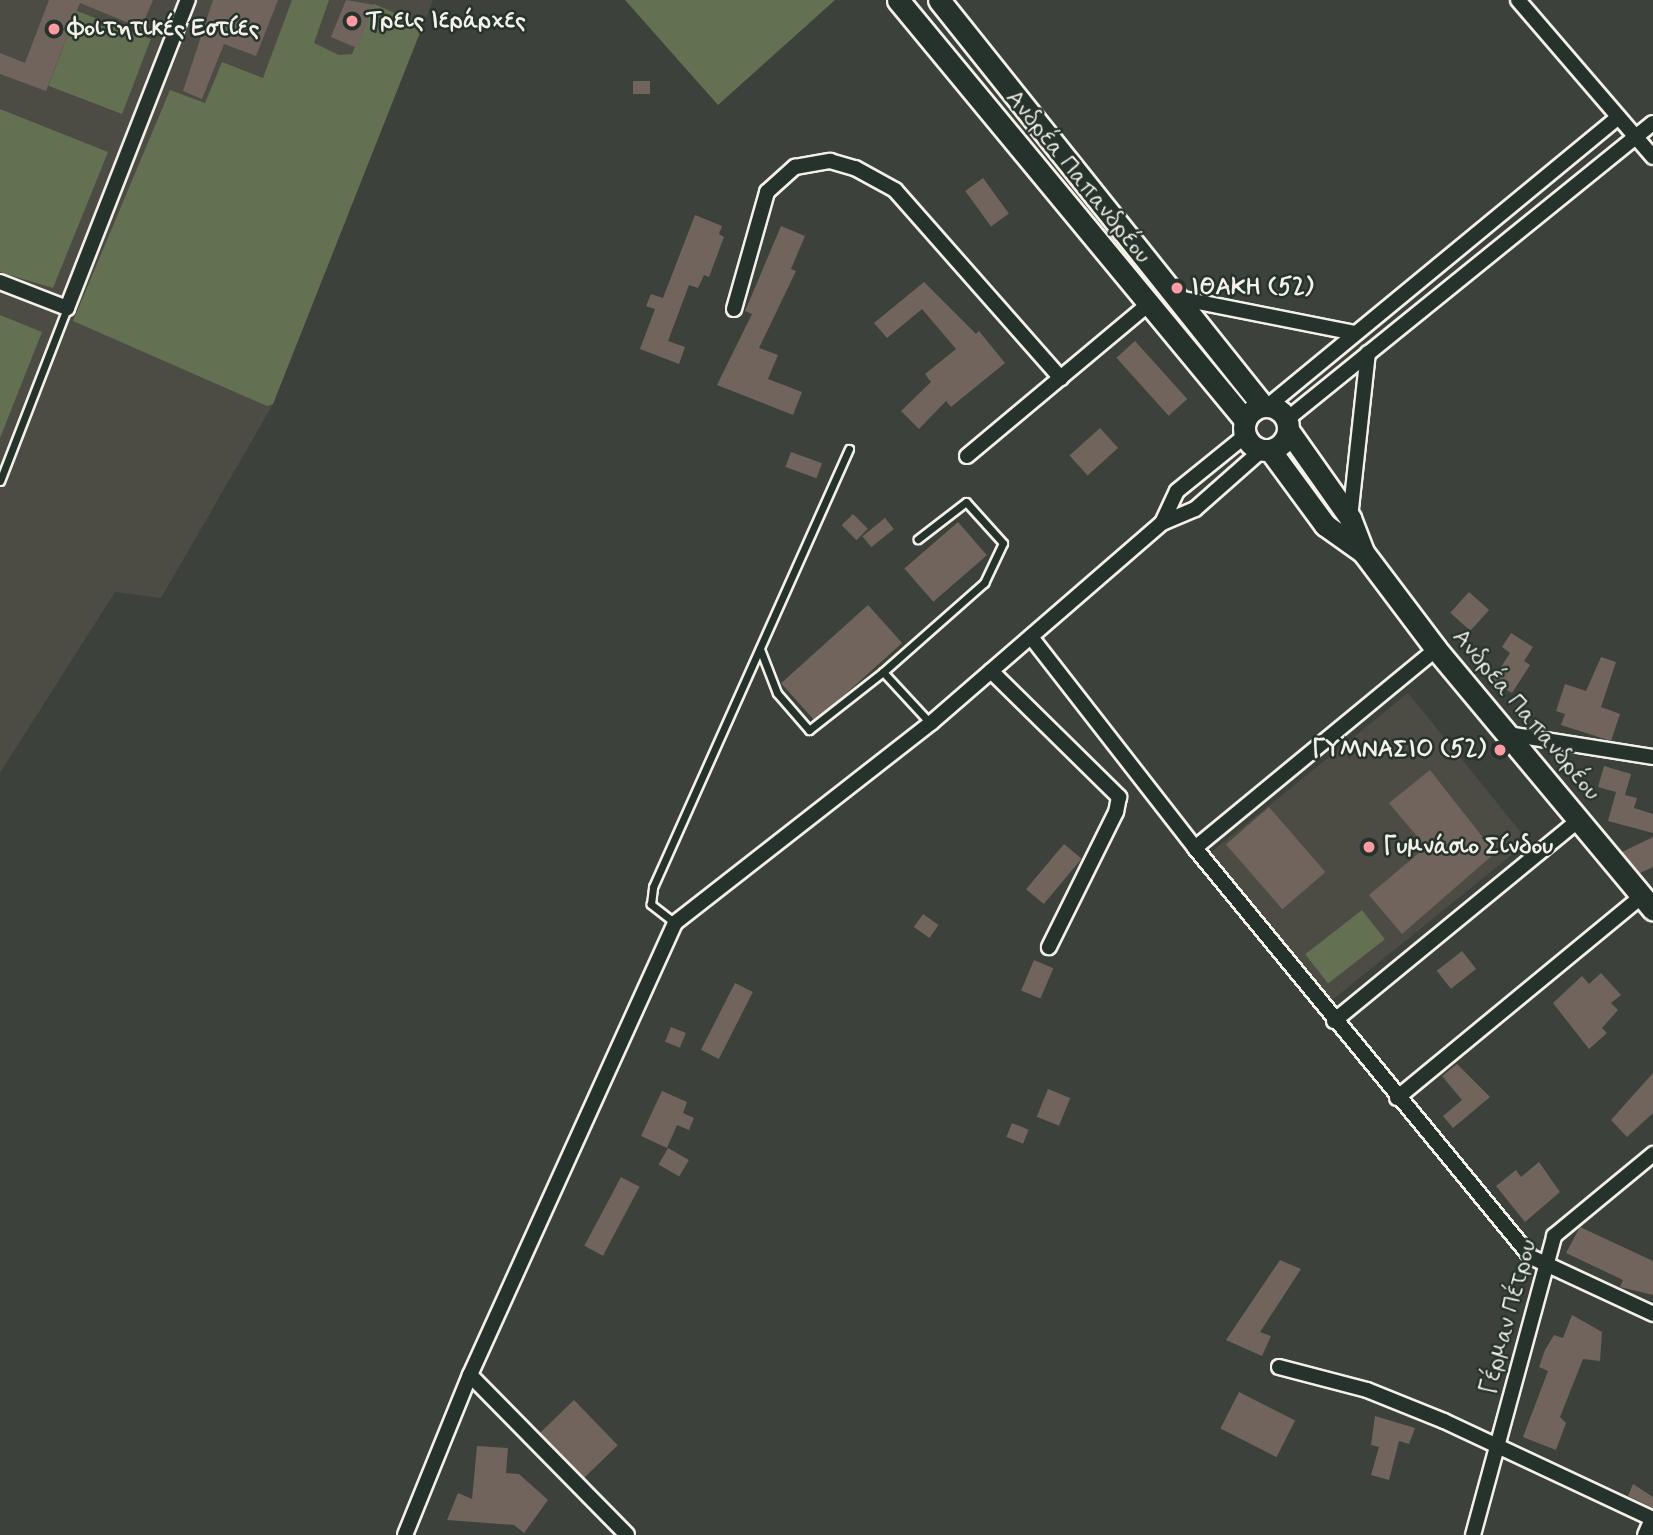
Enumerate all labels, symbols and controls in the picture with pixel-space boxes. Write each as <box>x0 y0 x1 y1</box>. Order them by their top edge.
place label: Τρεις Ιεράρχες <box>366 7 526 35</box>
marker: Τρεις Ιεράρχες <box>344 13 360 29</box>
place label: Φοιτητικές Εστίες <box>68 15 259 43</box>
marker: Φοιτητικές Εστίες <box>46 21 62 37</box>
street label: Ανδρέα Παπανδρέου <box>999 84 1157 270</box>
place label: ΙΘΑΚΗ (52) <box>1191 274 1314 302</box>
marker: ΙΘΑΚΗ (52) <box>1169 280 1185 296</box>
street label: Ανδρέα Παπανδρέου <box>1446 623 1606 807</box>
place label: ΓΥΜΝΑΣΙΟ (52) <box>1312 736 1486 764</box>
marker: ΓΥΜΝΑΣΙΟ (52) <box>1492 742 1508 758</box>
place label: Γυμνάσιο Σίνδου <box>1383 833 1553 861</box>
marker: Γυμνάσιο Σίνδου <box>1361 839 1377 855</box>
street label: Γέρμαν Πέτρου <box>1474 1236 1544 1398</box>

